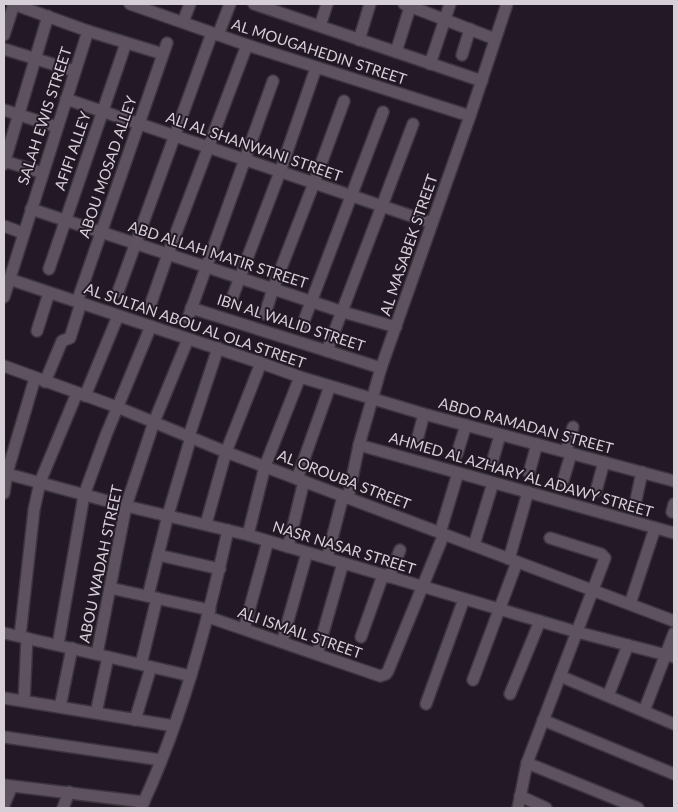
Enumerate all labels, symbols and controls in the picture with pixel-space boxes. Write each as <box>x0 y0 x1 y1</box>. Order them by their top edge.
street label: AL MOUGAHEDIN STREET <box>230 14 409 88</box>
street label: SALAH EWIS STREET <box>13 44 75 187</box>
street label: ABOU MOSAD ALLEY <box>74 93 140 240</box>
street label: ALI AL SHANWANI STREET <box>164 107 345 185</box>
street label: AFIFI ALLEY <box>50 108 94 193</box>
street label: AL MASABEK STREET <box>375 172 441 318</box>
street label: ABD ALLAH MATIR STREET <box>126 217 310 292</box>
street label: AL SULTAN ABOU AL OLA STREET <box>82 279 308 371</box>
street label: IBN AL WALID STREET <box>215 290 368 355</box>
street label: ABDO RAMADAN STREET <box>437 393 616 457</box>
street label: AHMED AL AZHARY AL ADAWY STREET <box>387 428 655 520</box>
street label: AL OROUBA STREET <box>275 445 414 513</box>
street label: ABOU WADAH STREET <box>75 483 126 644</box>
street label: NASR NASAR STREET <box>271 517 418 577</box>
street label: ALI ISMAIL STREET <box>236 602 365 662</box>

